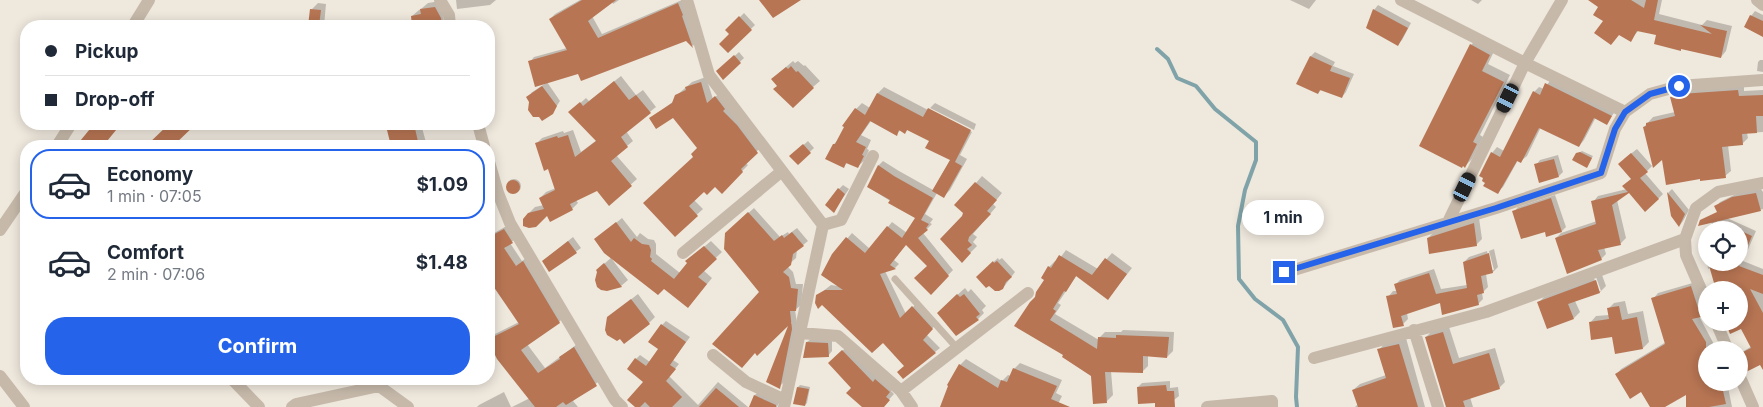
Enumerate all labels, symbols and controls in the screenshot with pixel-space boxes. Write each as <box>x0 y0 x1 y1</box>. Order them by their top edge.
text: Pickup <box>75 40 138 63</box>
route start <box>1668 75 1690 97</box>
car <box>1494 81 1521 115</box>
text: Drop-off <box>75 88 155 111</box>
icon: car <box>47 162 92 207</box>
text: Economy <box>107 163 193 186</box>
car <box>1451 170 1478 204</box>
text: $1.09 <box>416 173 468 196</box>
text: 1 min · 07:05 <box>107 186 202 206</box>
callout: 1 min <box>1243 200 1325 234</box>
text: 1 min <box>1263 207 1303 227</box>
map controls <box>1698 221 1748 391</box>
button: locate <box>1698 221 1748 271</box>
icon: car <box>47 240 92 285</box>
text: Comfort <box>107 241 184 264</box>
text: $1.48 <box>416 251 468 274</box>
route end <box>1273 261 1295 283</box>
text: 2 min · 07:06 <box>107 264 205 284</box>
button: + <box>1698 281 1748 331</box>
button: Confirm <box>45 317 470 375</box>
button: − <box>1698 341 1748 391</box>

